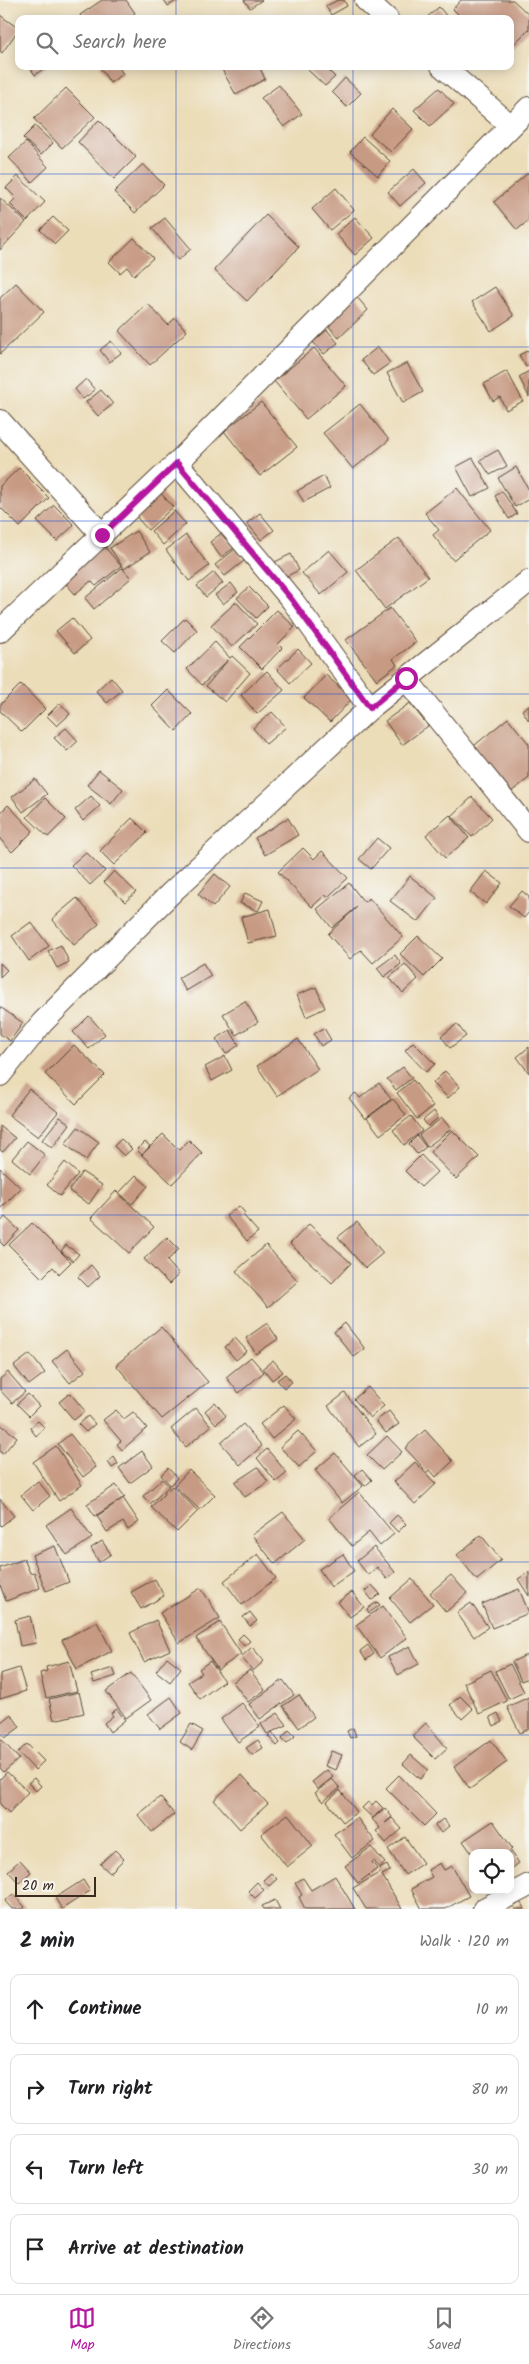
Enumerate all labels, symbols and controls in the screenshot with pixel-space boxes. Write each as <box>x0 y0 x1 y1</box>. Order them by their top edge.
search box <box>15 15 514 70</box>
text: Search here <box>73 28 167 58</box>
icon: search <box>33 29 61 57</box>
route end <box>91 524 114 547</box>
route start <box>395 667 418 690</box>
map controls <box>469 1849 514 1894</box>
button: locate <box>469 1849 514 1894</box>
scale bar <box>15 1874 96 1897</box>
text: 20 m <box>22 1875 54 1897</box>
text: 2 min <box>20 1925 75 1958</box>
text: Walk · 120 m <box>419 1929 509 1954</box>
text: Continue <box>68 1994 141 2024</box>
icon: ahead <box>21 1995 49 2023</box>
text: 10 m <box>476 1997 508 2022</box>
text: Turn right <box>68 2074 153 2104</box>
icon: right <box>21 2075 49 2103</box>
text: 80 m <box>471 2077 508 2102</box>
text: Turn left <box>68 2154 143 2184</box>
icon: left <box>21 2155 49 2183</box>
text: 30 m <box>472 2157 508 2182</box>
text: Arrive at destination <box>68 2234 244 2264</box>
icon: arrive <box>21 2235 49 2263</box>
tab: Map <box>68 2304 96 2356</box>
tab: Directions <box>233 2304 291 2356</box>
tab: Saved <box>427 2304 461 2356</box>

